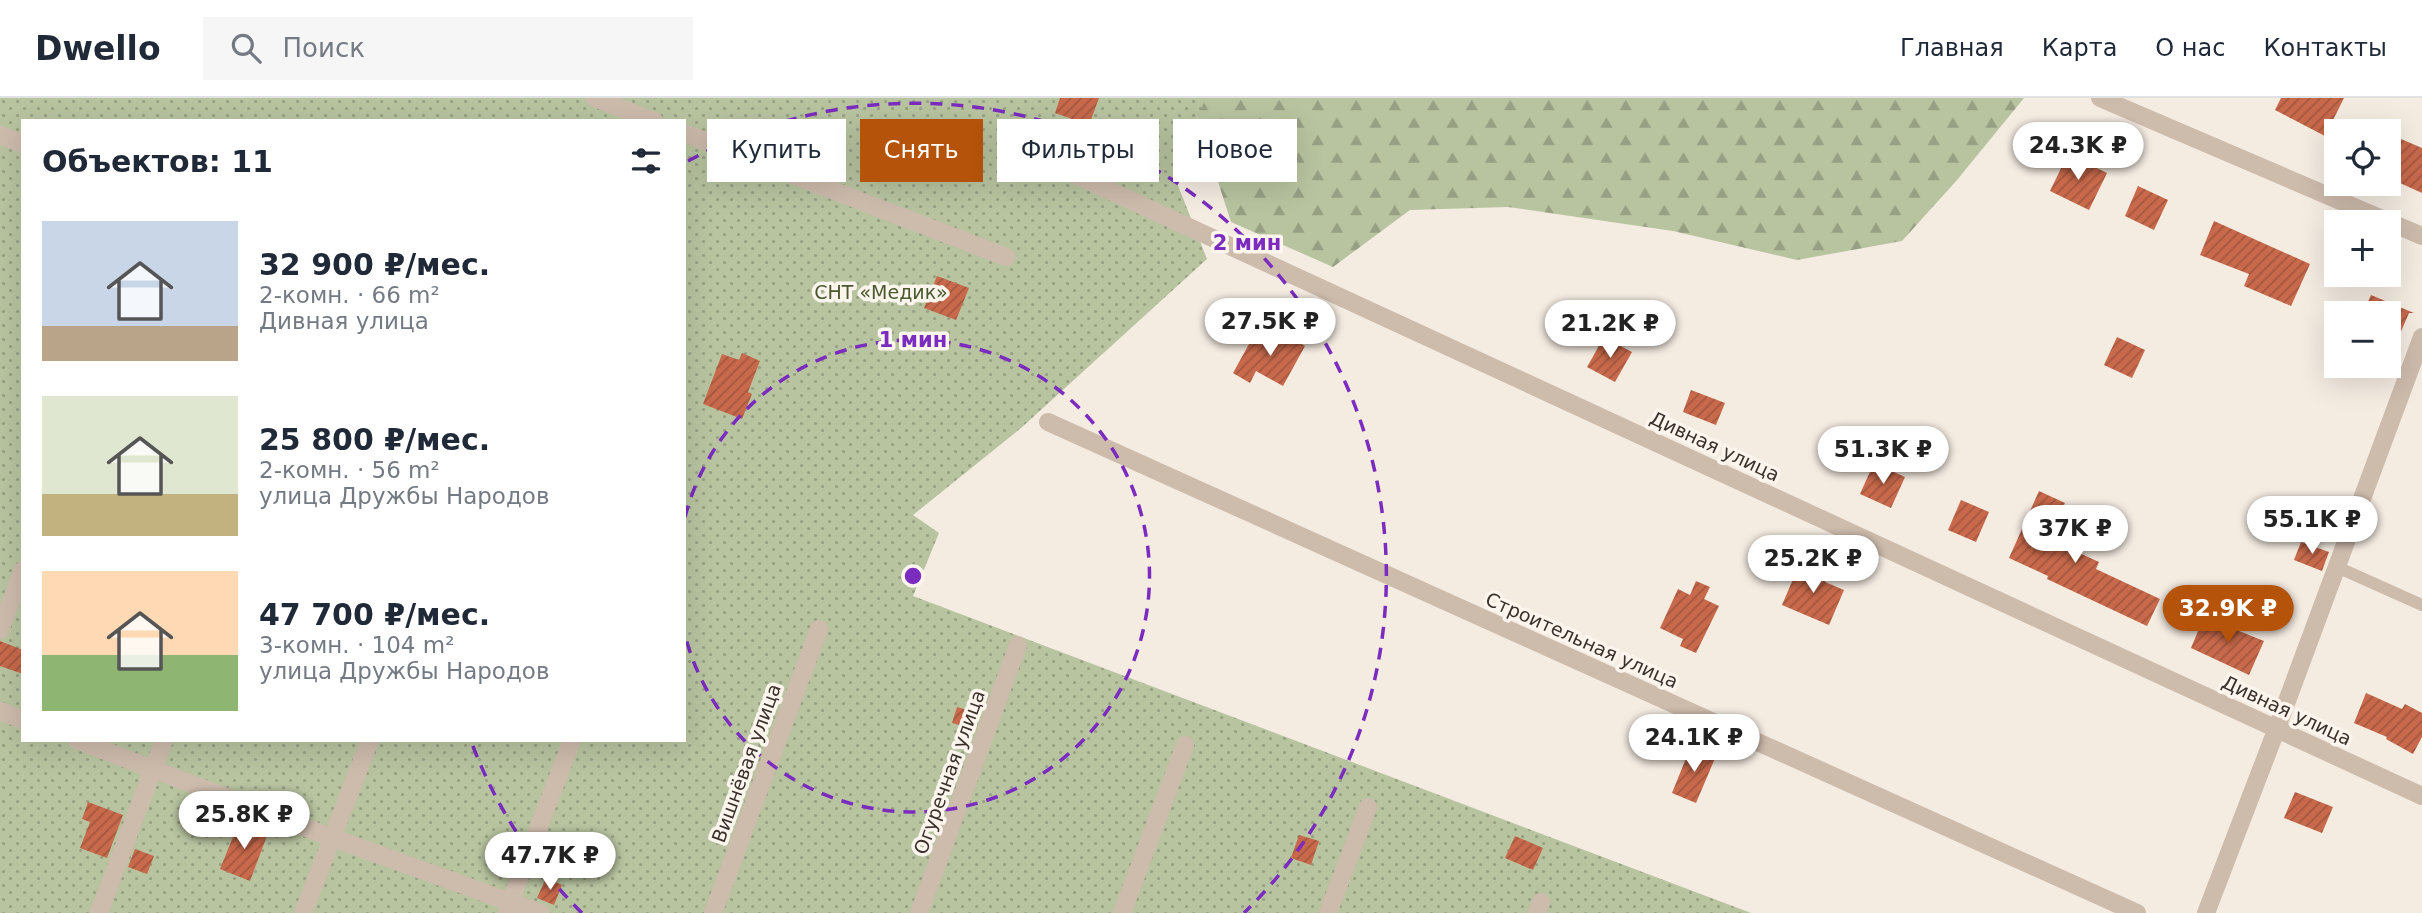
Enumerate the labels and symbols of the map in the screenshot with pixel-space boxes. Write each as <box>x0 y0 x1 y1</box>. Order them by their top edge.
pin: 24.3K ₽ <box>2013 122 2143 182</box>
text: 2 мин <box>1213 231 1281 255</box>
park label: СНТ «Медик» <box>814 281 948 303</box>
pin: 27.5K ₽ <box>1205 299 1335 358</box>
pin: 21.2K ₽ <box>1545 300 1675 360</box>
text: 1 мин <box>879 328 947 352</box>
street label: Дивная улица <box>1647 406 1783 486</box>
pin: 51.3K ₽ <box>1818 426 1948 486</box>
pin: 55.1K ₽ <box>2247 496 2377 556</box>
pin: 37K ₽ <box>2026 505 2124 565</box>
pin: 25.2K ₽ <box>1748 536 1878 595</box>
centre of rings <box>901 564 925 588</box>
pin: 32.9K ₽ <box>2163 586 2293 645</box>
street label: Строительная улица <box>1482 588 1682 692</box>
street label: Дивная улица <box>2219 670 2355 750</box>
street label: Вишнёвая улица <box>707 681 785 845</box>
street label: Огуречная улица <box>909 687 989 857</box>
pin: 24.1K ₽ <box>1629 714 1759 774</box>
pin: 25.8K ₽ <box>179 792 309 851</box>
pin: 47.7K ₽ <box>485 832 615 892</box>

